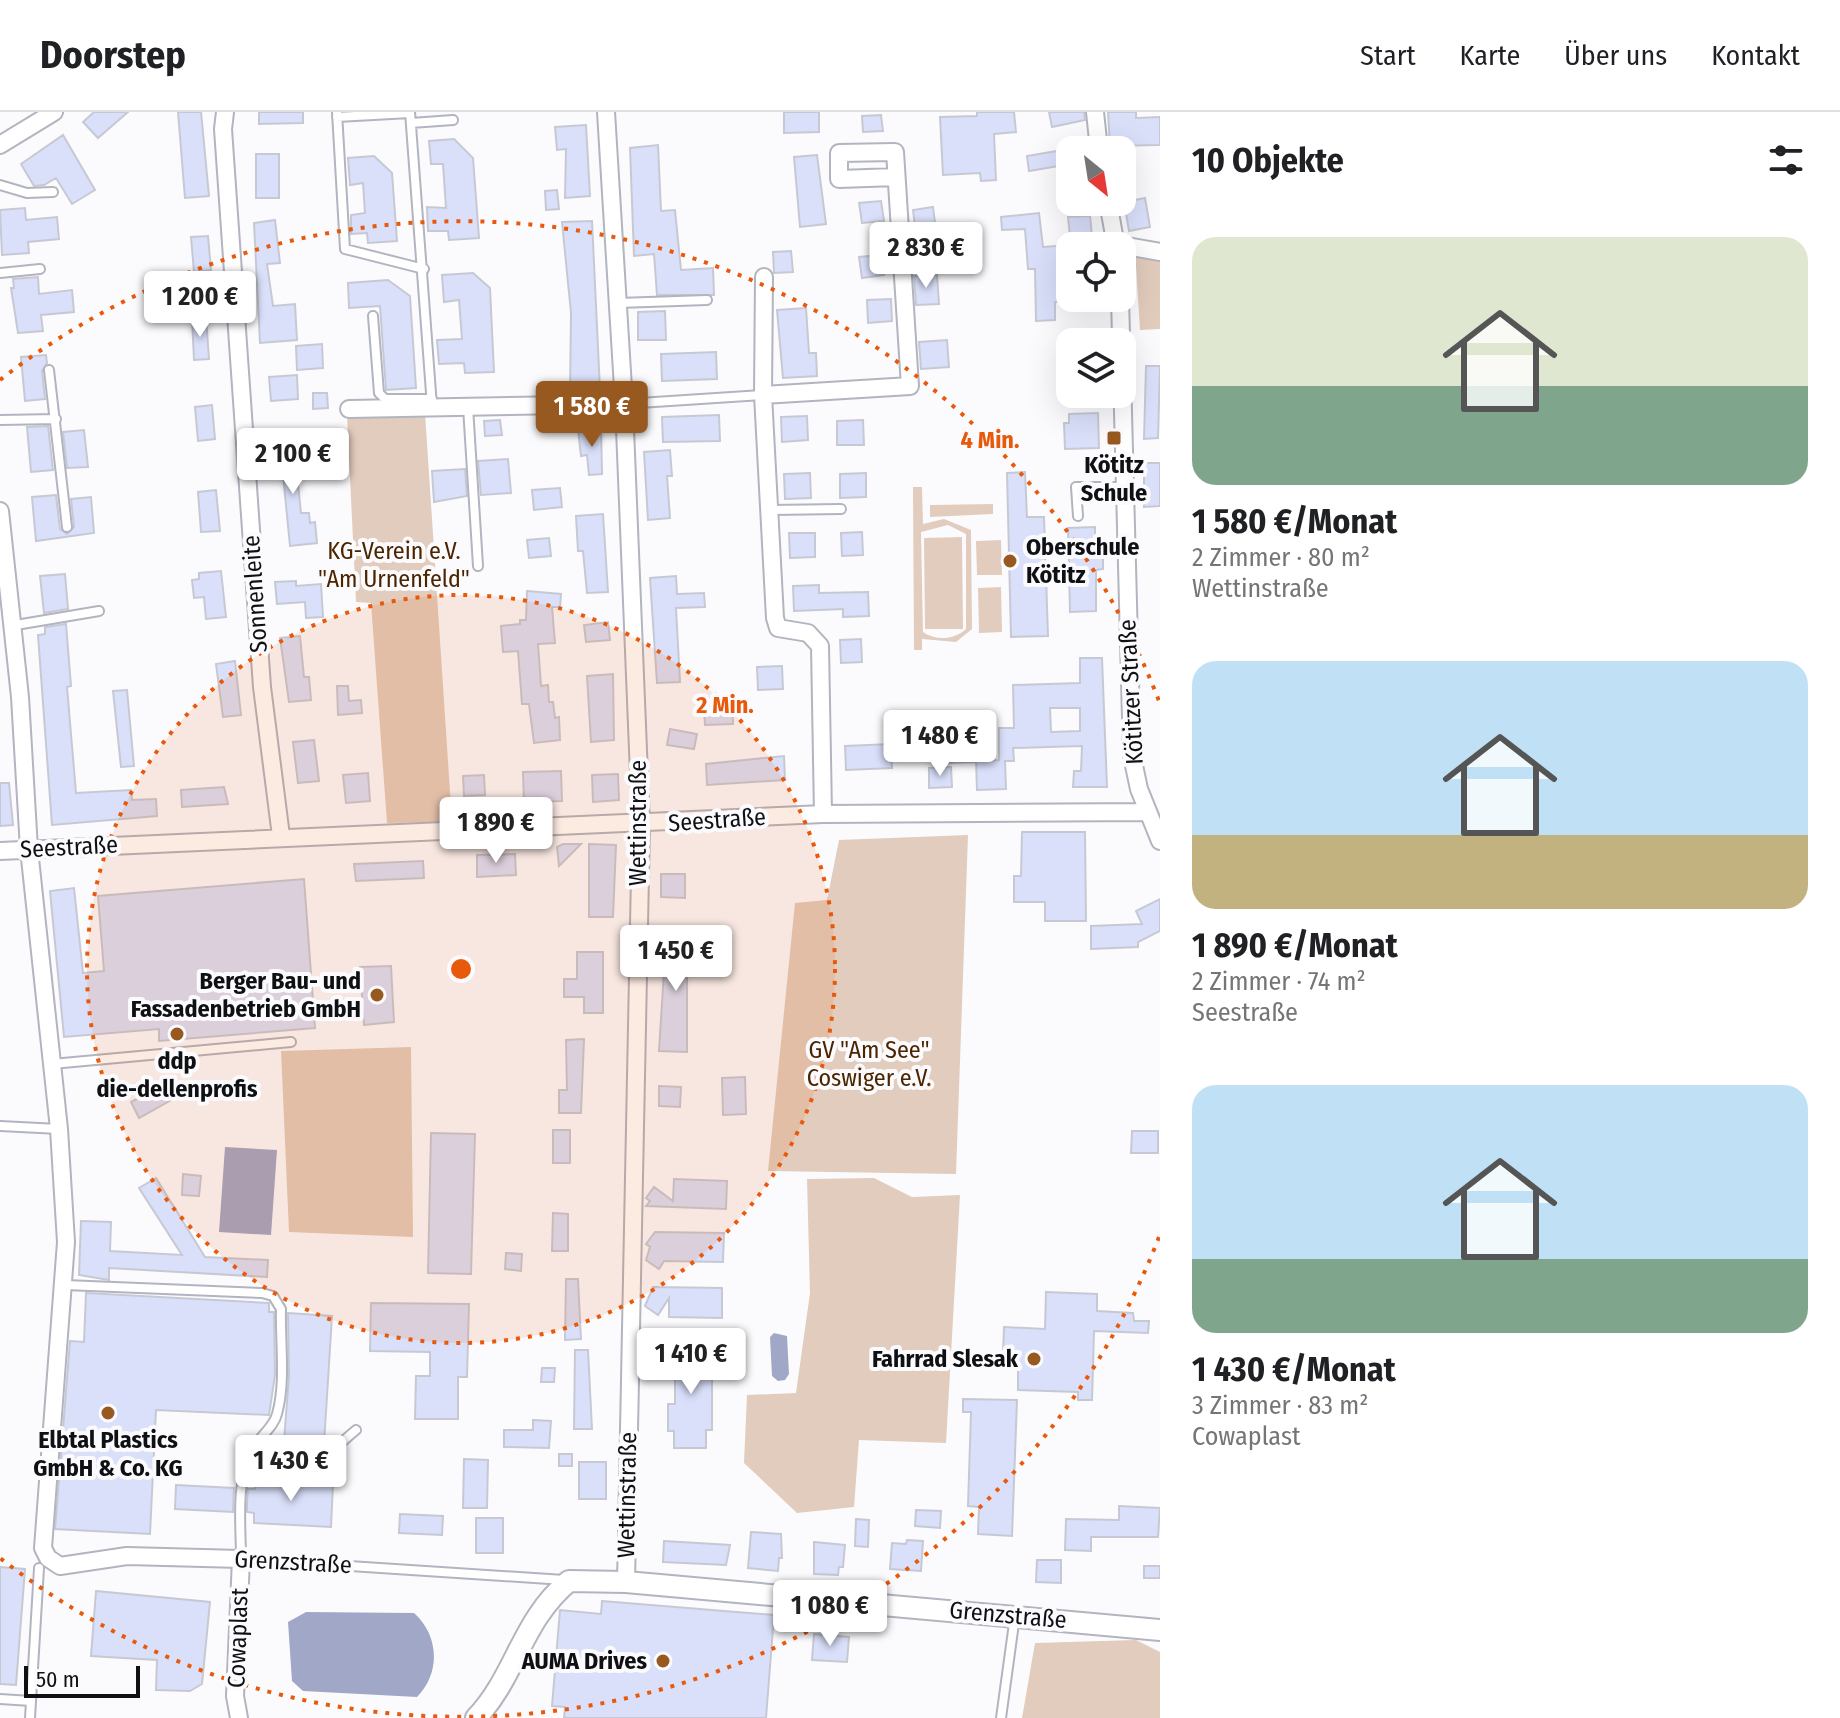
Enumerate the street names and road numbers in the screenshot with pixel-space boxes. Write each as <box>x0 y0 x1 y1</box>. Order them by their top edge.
street label: Sonnenleite <box>237 534 273 654</box>
street label: Kötitzer Straße <box>1113 618 1149 766</box>
street label: Wettinstraße <box>624 760 652 886</box>
street label: Seestraße <box>667 803 767 837</box>
street label: Seestraße <box>19 830 119 864</box>
street label: Wettinstraße <box>612 1432 642 1558</box>
street label: Grenzstraße <box>234 1545 352 1579</box>
street label: Cowaplast <box>222 1587 254 1689</box>
street label: Grenzstraße <box>948 1596 1068 1634</box>

